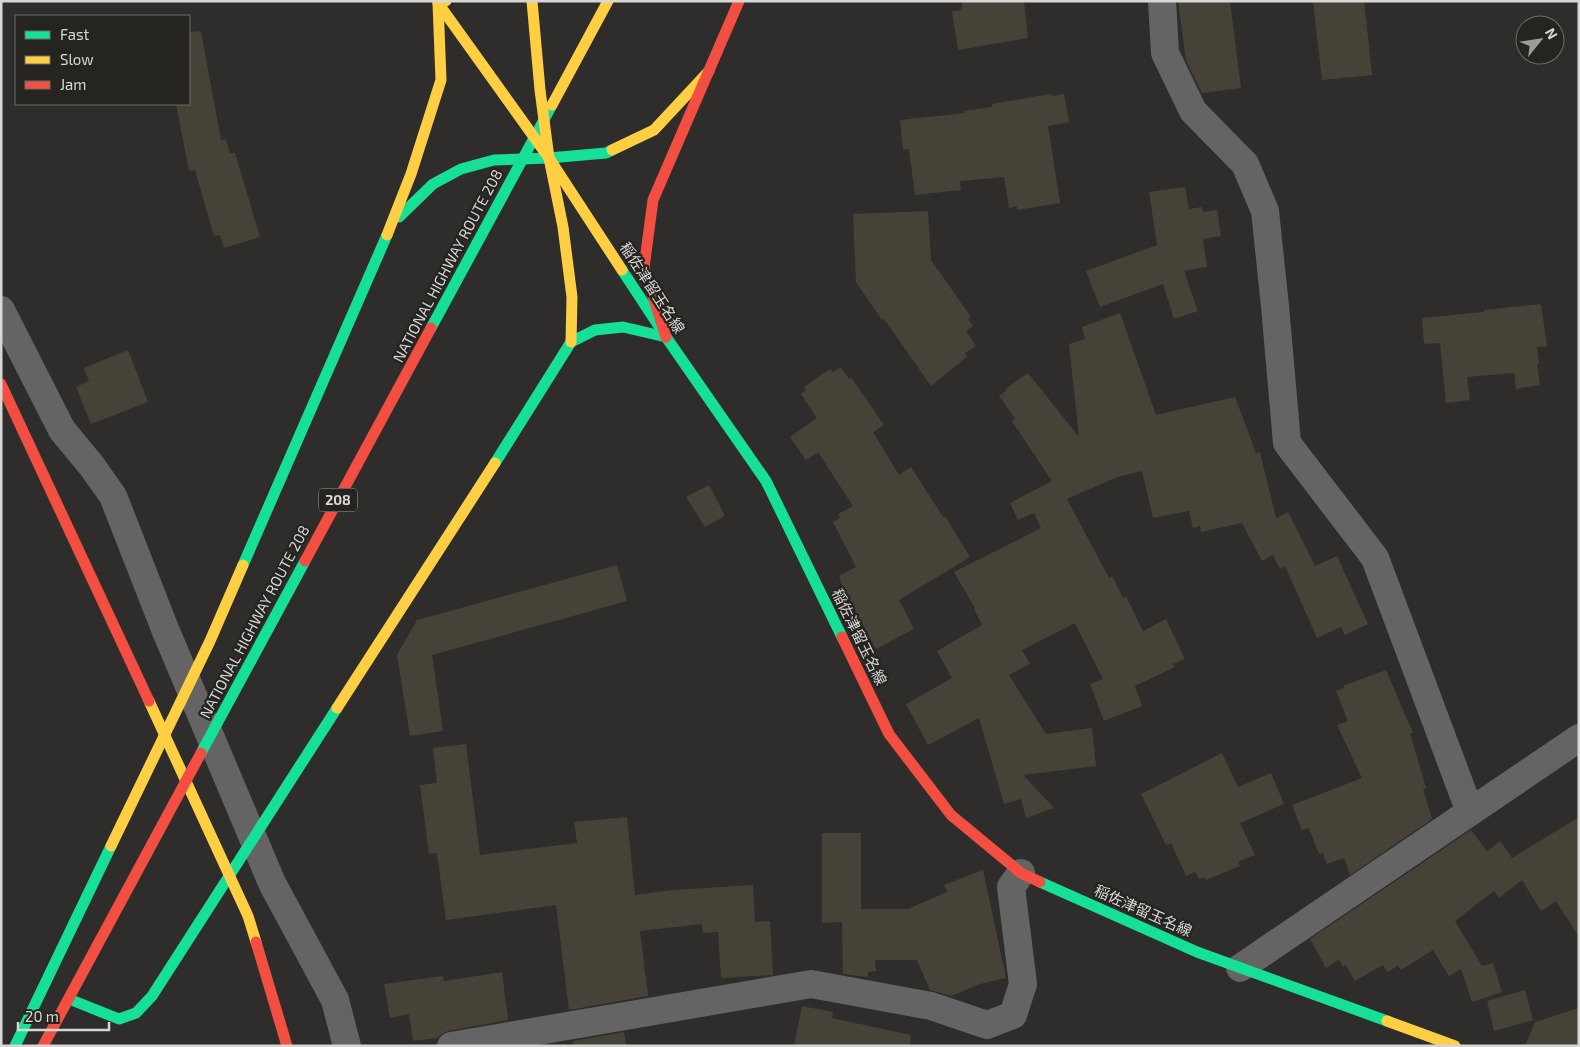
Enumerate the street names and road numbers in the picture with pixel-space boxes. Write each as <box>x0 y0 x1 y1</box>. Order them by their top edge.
street label: NATIONAL HIGHWAY ROUTE 208 <box>388 166 506 365</box>
street label: 稲佐津留玉名線 <box>617 239 689 336</box>
road number: 208 <box>319 488 357 512</box>
street label: NATIONAL HIGHWAY ROUTE 208 <box>195 522 313 721</box>
street label: 稲佐津留玉名線 <box>829 585 891 688</box>
street label: 稲佐津留玉名線 <box>1092 881 1195 940</box>

